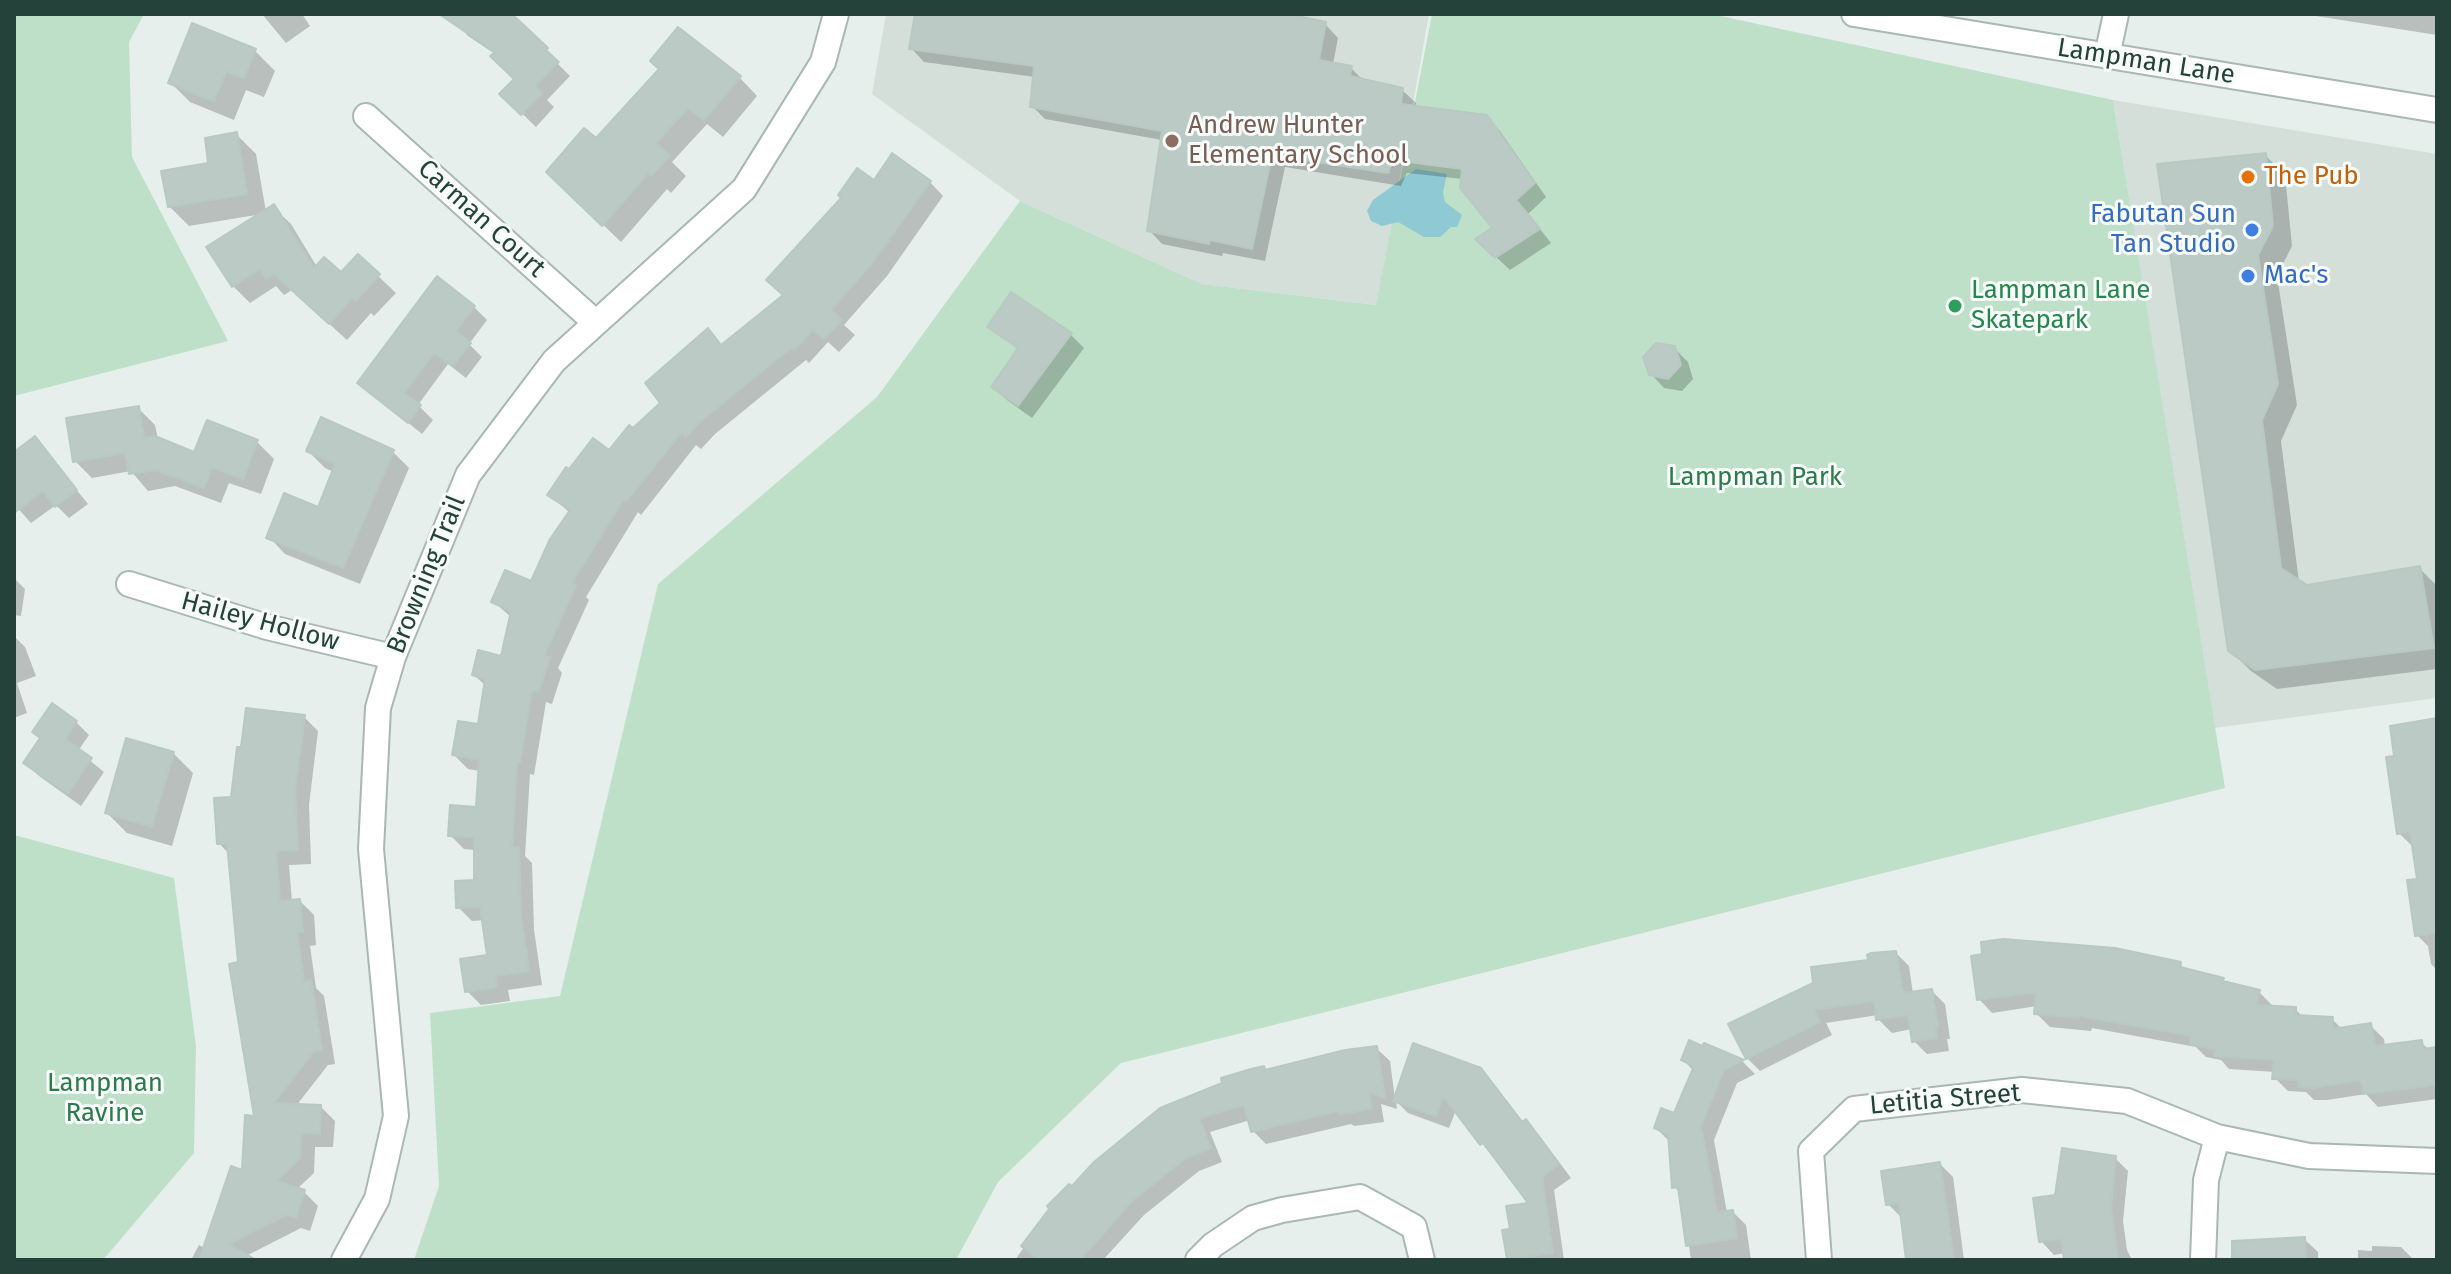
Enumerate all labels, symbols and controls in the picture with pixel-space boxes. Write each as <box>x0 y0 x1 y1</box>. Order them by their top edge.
street label: Lampman Lane <box>2055 33 2237 91</box>
place label: Andrew Hunter Elementary School <box>1188 110 1408 172</box>
marker: Andrew Hunter Elementary School <box>1163 132 1181 150</box>
street label: Carman Court <box>411 154 551 284</box>
place label: The Pub <box>2264 161 2359 193</box>
marker: The Pub <box>2239 168 2257 186</box>
place label: Fabutan Sun Tan Studio <box>2090 199 2236 260</box>
marker: Fabutan Sun Tan Studio <box>2243 221 2261 239</box>
place label: Mac's <box>2264 260 2328 292</box>
marker: Mac's <box>2239 267 2257 285</box>
place label: Lampman Lane Skatepark <box>1971 275 2150 336</box>
marker: Lampman Lane Skatepark <box>1946 297 1964 315</box>
park label: Lampman Park <box>1668 462 1842 494</box>
street label: Browning Trail <box>381 491 473 659</box>
street label: Hailey Hollow <box>178 586 342 658</box>
park label: Lampman Ravine <box>47 1068 163 1130</box>
street label: Letitia Street <box>1868 1078 2022 1122</box>

